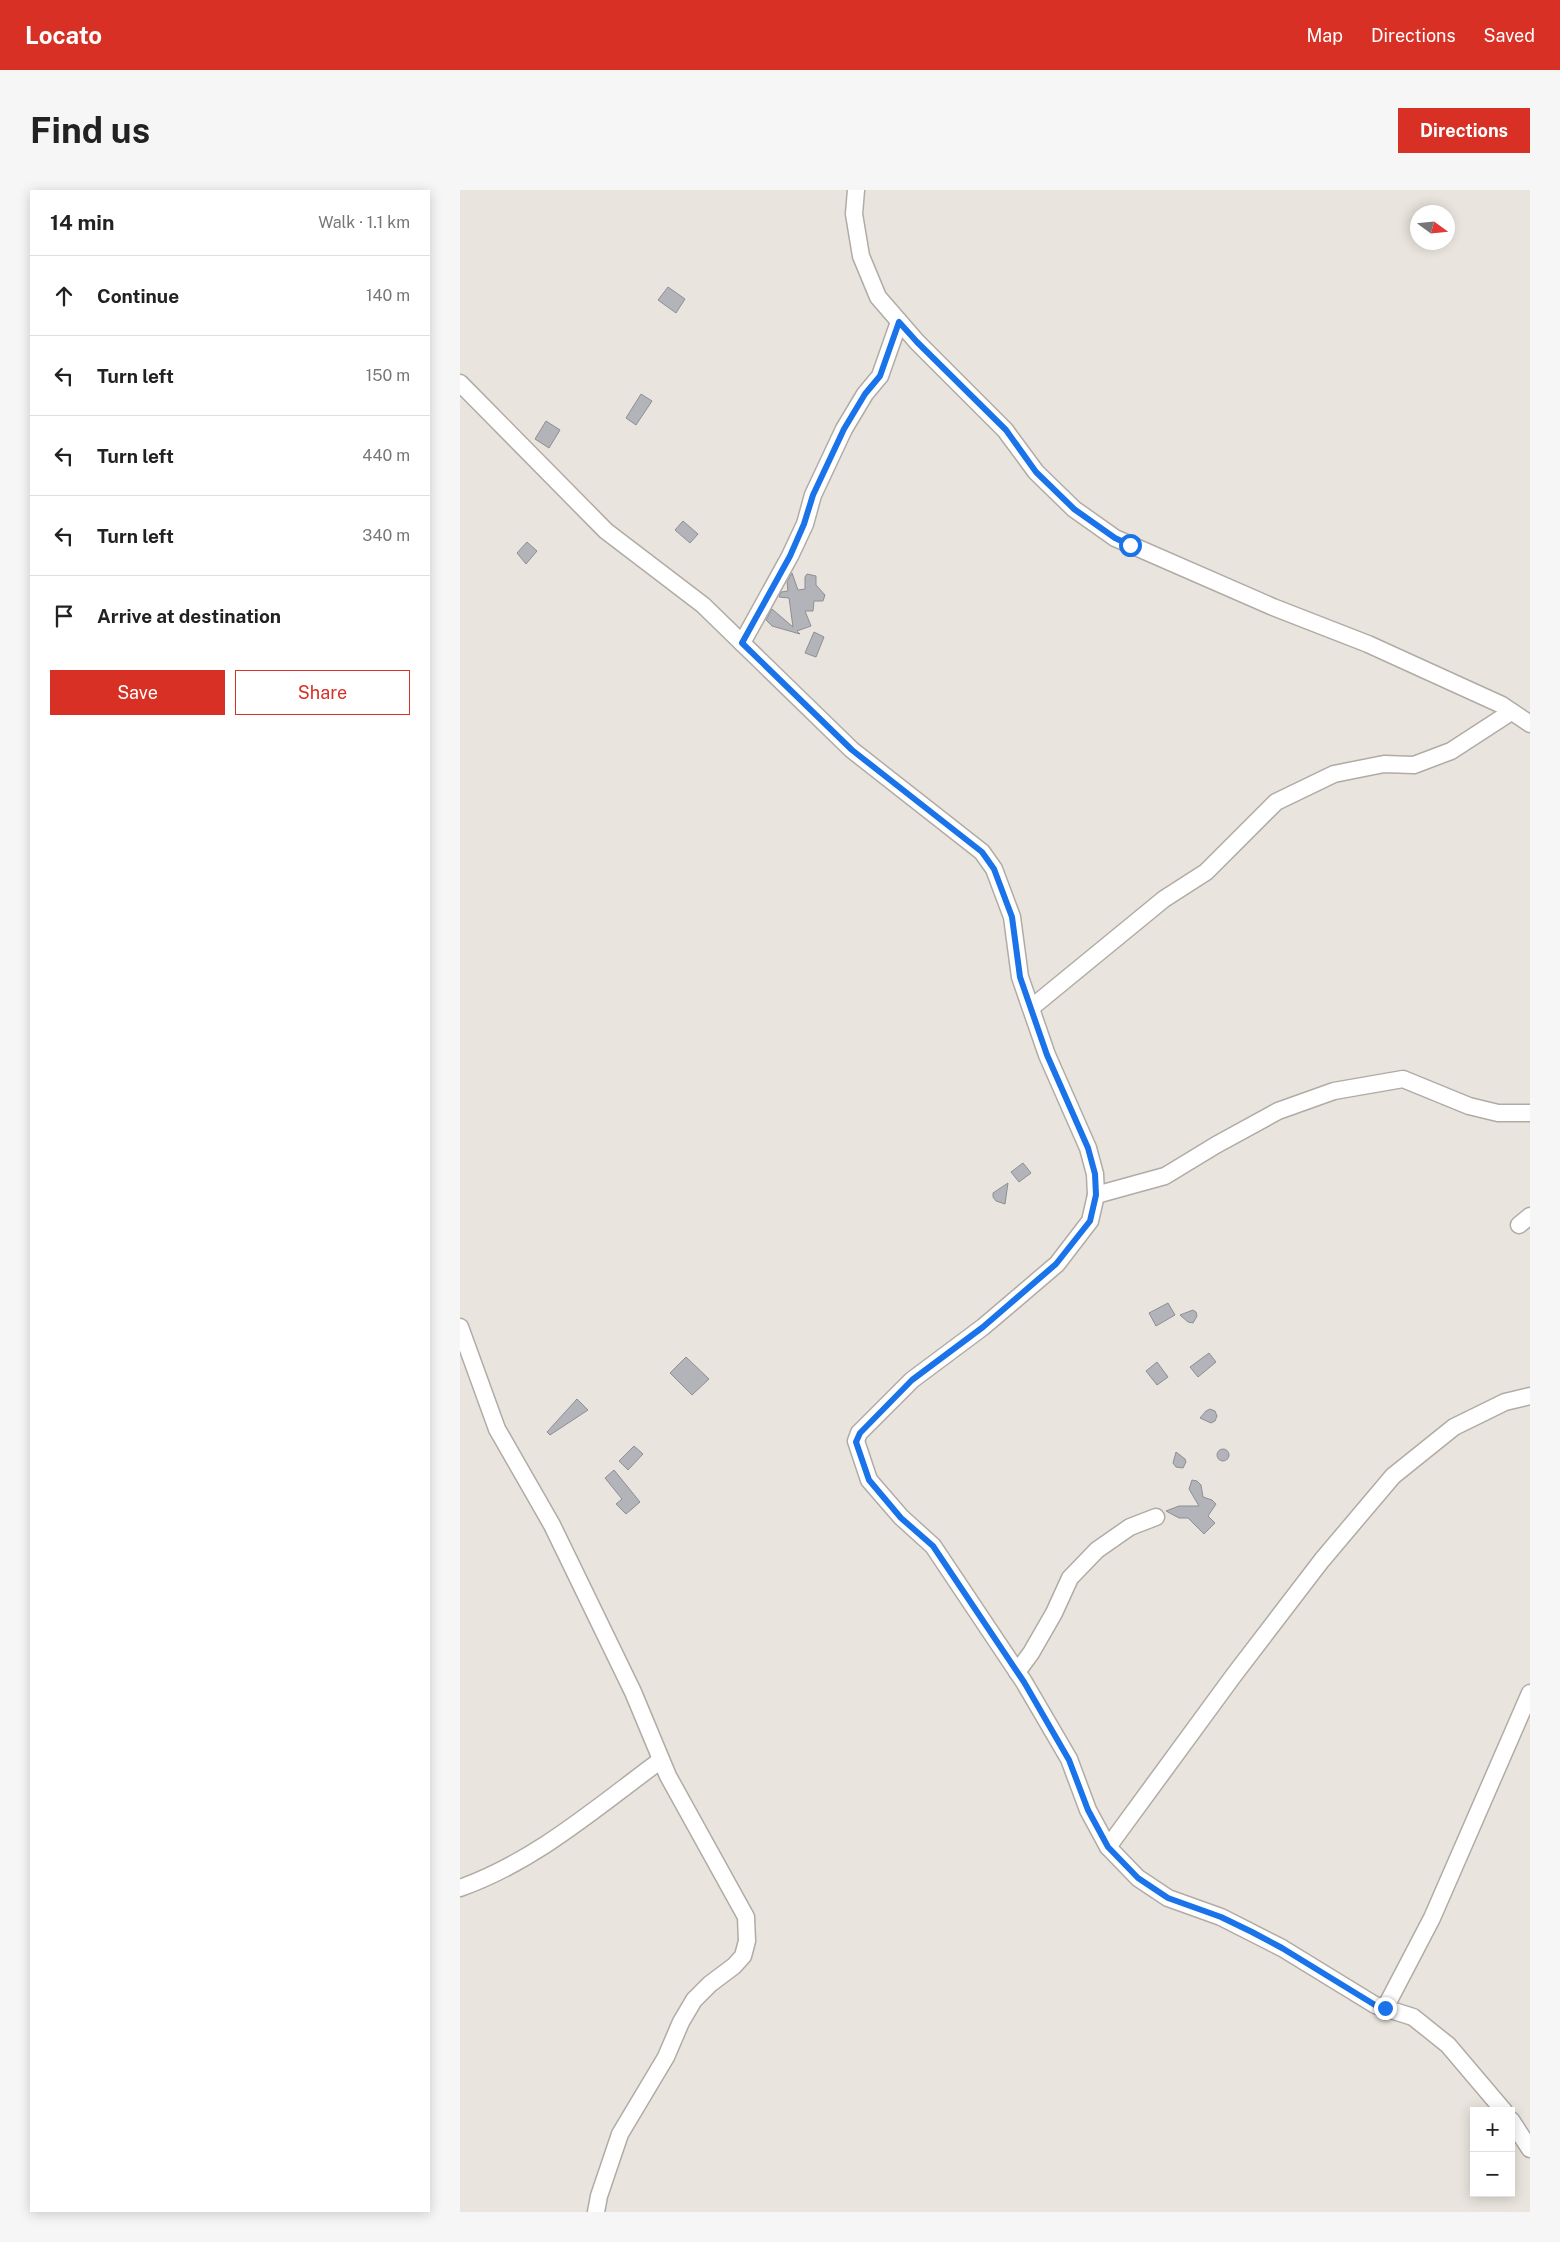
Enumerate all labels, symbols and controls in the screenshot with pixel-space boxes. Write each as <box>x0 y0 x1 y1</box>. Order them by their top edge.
text: Locato <box>25 21 102 49</box>
text: Map <box>1306 25 1343 46</box>
text: Directions <box>1371 25 1456 46</box>
text: Saved <box>1484 25 1535 46</box>
button: Directions <box>1398 108 1530 153</box>
text: Find us <box>30 110 150 151</box>
north arrow <box>1410 205 1455 250</box>
text: 14 min <box>50 210 114 235</box>
text: Walk · 1.1 km <box>318 213 410 232</box>
icon: ahead <box>50 282 78 310</box>
text: Continue <box>97 285 179 307</box>
text: 140 m <box>366 286 410 305</box>
icon: left <box>50 362 78 390</box>
text: Turn left <box>97 365 174 387</box>
text: 150 m <box>366 366 410 385</box>
icon: left <box>50 442 78 470</box>
text: Turn left <box>97 445 174 467</box>
text: 440 m <box>362 446 410 465</box>
icon: left <box>50 522 78 550</box>
text: Turn left <box>97 525 174 547</box>
text: 340 m <box>362 526 410 545</box>
route start <box>1119 534 1142 557</box>
icon: arrive <box>50 602 78 630</box>
text: Arrive at destination <box>97 605 281 627</box>
button: Save <box>50 670 225 715</box>
button: Share <box>235 670 410 715</box>
route end <box>1374 1997 1397 2020</box>
map controls <box>1470 2107 1515 2197</box>
button: + <box>1470 2107 1515 2152</box>
button: − <box>1470 2152 1515 2197</box>

